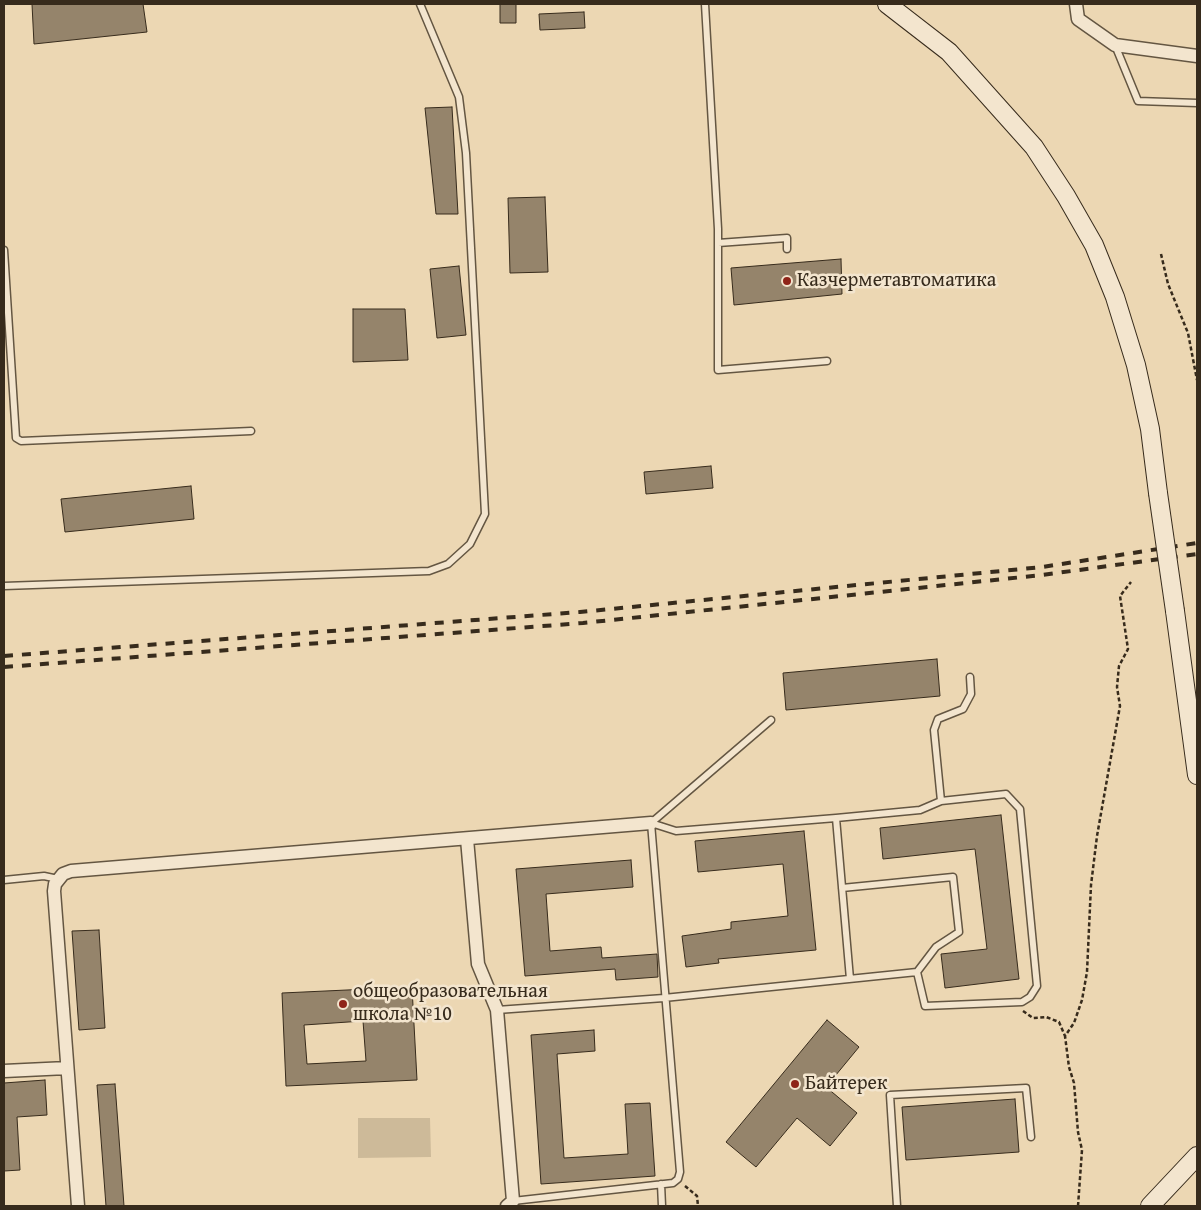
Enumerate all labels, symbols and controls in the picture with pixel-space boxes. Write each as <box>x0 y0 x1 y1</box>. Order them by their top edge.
place label: Казчерметавтоматика <box>797 269 996 293</box>
marker: Казчерметавтоматика <box>781 275 793 287</box>
place label: общеобразовательная школа №10 <box>353 980 548 1027</box>
marker: общеобразовательная школа №10 <box>337 998 349 1010</box>
place label: Байтерек <box>805 1072 887 1096</box>
marker: Байтерек <box>789 1078 801 1090</box>

